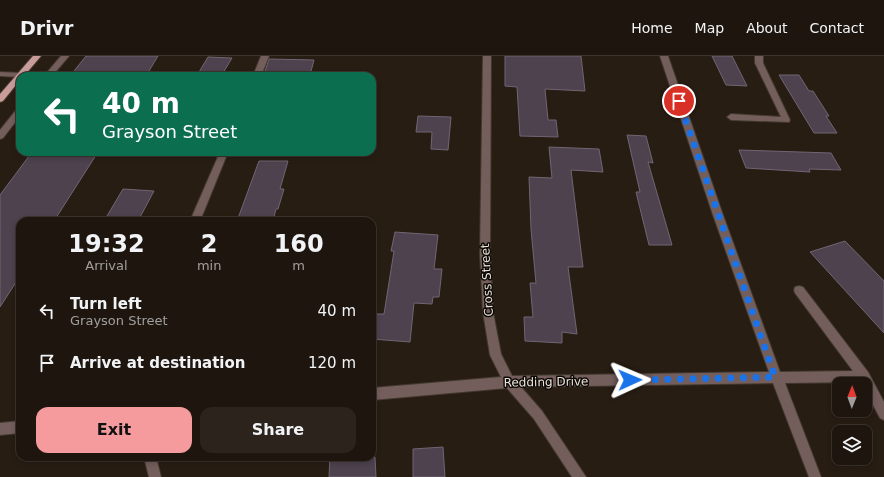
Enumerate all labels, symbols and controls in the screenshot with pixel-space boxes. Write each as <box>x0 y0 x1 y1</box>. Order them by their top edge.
text: Drivr <box>20 17 73 39</box>
text: Home <box>631 20 673 36</box>
text: Map <box>695 20 724 36</box>
text: About <box>746 20 788 36</box>
text: Contact <box>810 20 864 36</box>
pin <box>662 84 696 118</box>
text: 40 m <box>102 87 180 120</box>
icon: left <box>36 88 88 140</box>
icon: arrive <box>668 90 690 112</box>
text: Grayson Street <box>102 121 237 142</box>
text: 19:32 <box>68 230 145 258</box>
text: 2 <box>201 230 217 258</box>
text: 160 <box>274 230 324 258</box>
street label: Cross Street <box>478 243 496 317</box>
text: Arrival <box>85 258 128 273</box>
text: min <box>197 258 221 273</box>
text: m <box>292 258 305 273</box>
text: Turn left <box>70 295 142 313</box>
icon: left <box>36 300 58 322</box>
text: 40 m <box>318 302 356 320</box>
text: Grayson Street <box>70 313 168 328</box>
icon: arrive <box>36 352 58 374</box>
text: Arrive at destination <box>70 354 245 372</box>
text: 120 m <box>308 354 356 372</box>
position arrow <box>609 359 651 401</box>
street label: Redding Drive <box>503 374 589 390</box>
north arrow <box>832 377 872 417</box>
map controls <box>832 377 872 465</box>
button: Exit <box>36 407 192 453</box>
button: Share <box>200 407 356 453</box>
button: layers <box>832 425 872 465</box>

